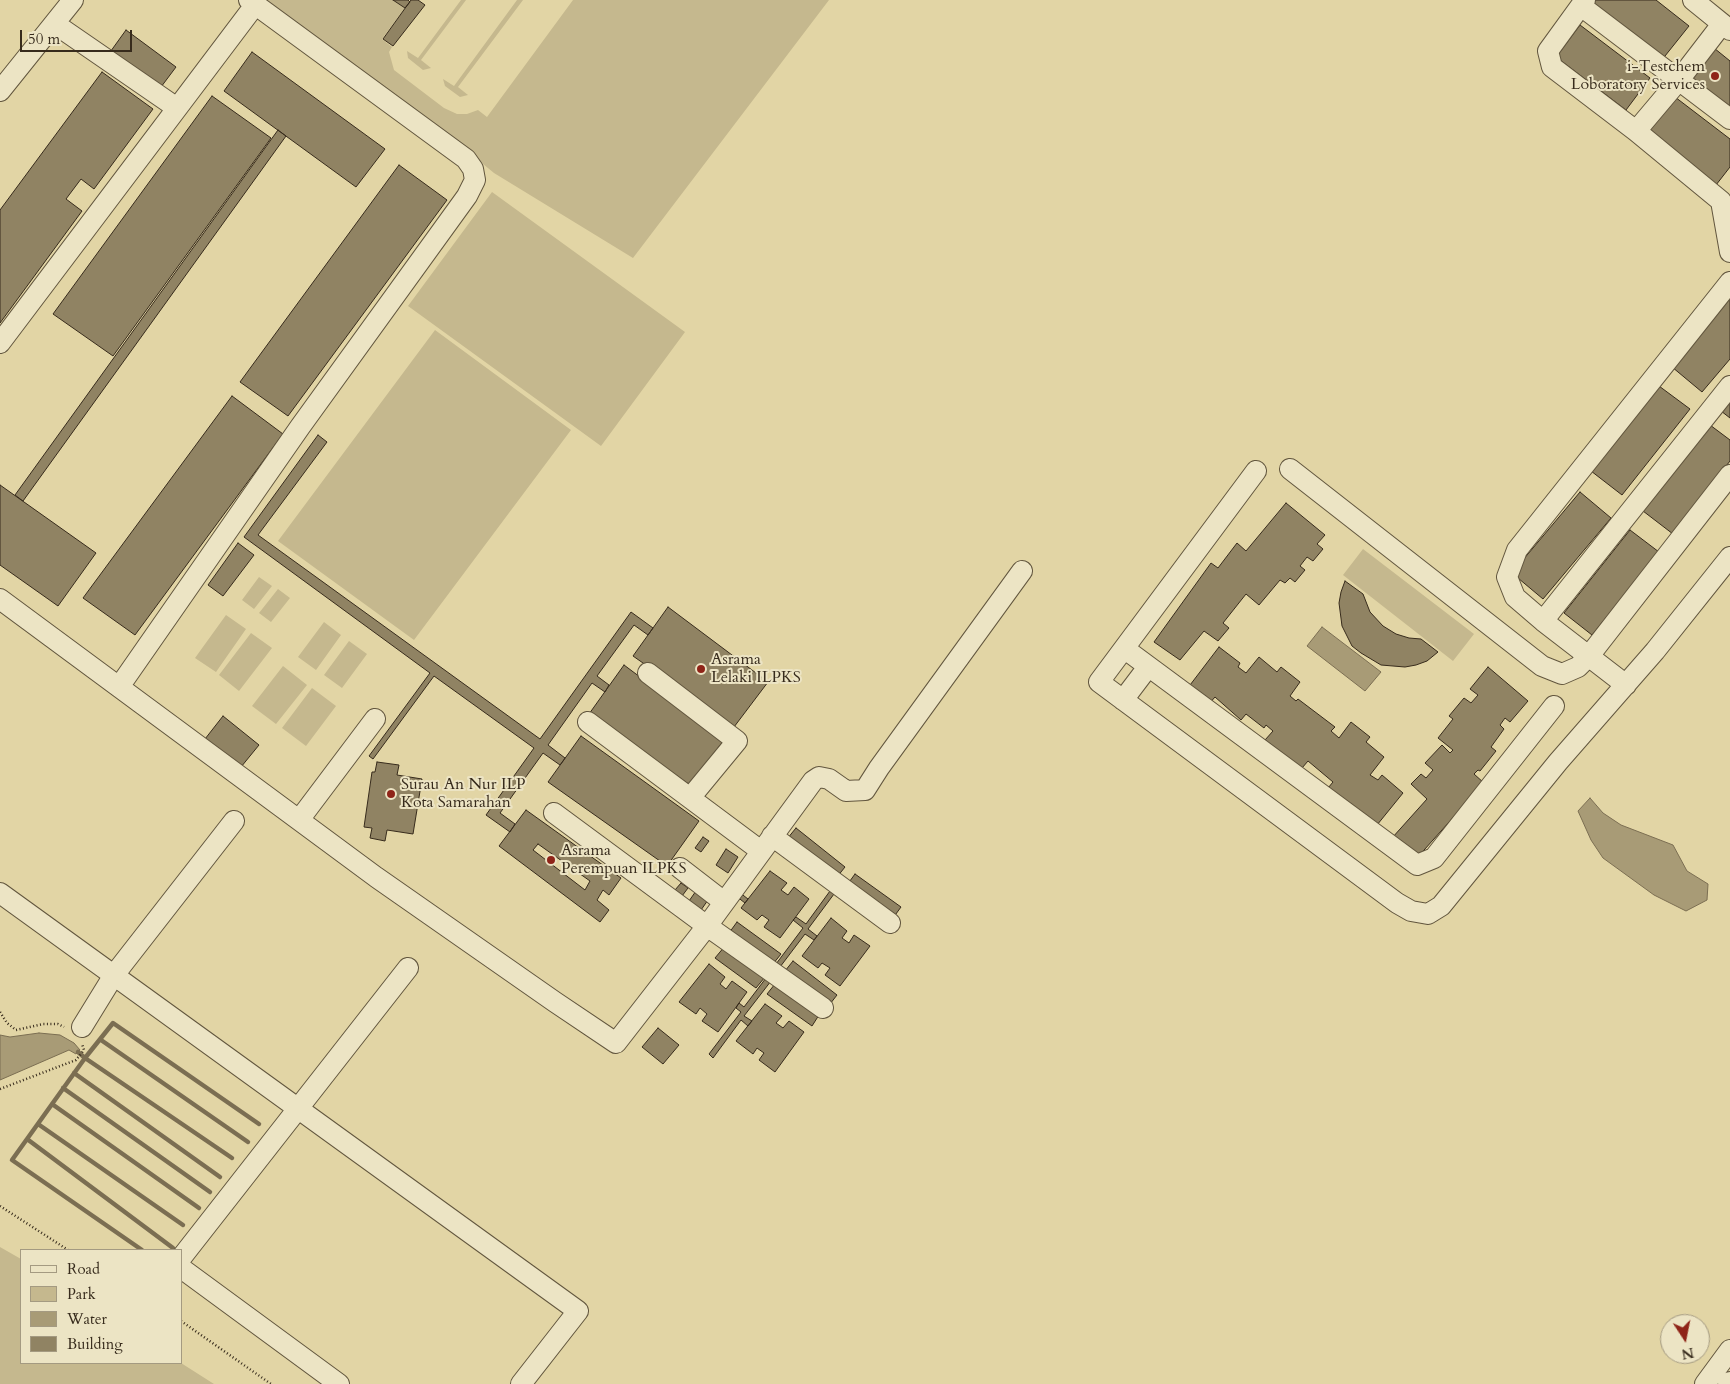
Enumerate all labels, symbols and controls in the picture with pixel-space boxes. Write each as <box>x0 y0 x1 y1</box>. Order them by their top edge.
scale bar <box>22 20 135 52</box>
text: 50 m <box>28 29 60 49</box>
place label: i-Testchem Loboratory Services <box>1571 57 1705 95</box>
marker: i-Testchem Loboratory Services <box>1709 70 1721 82</box>
place label: Asrama Lelaki ILPKS <box>711 650 801 688</box>
marker: Asrama Lelaki ILPKS <box>695 663 707 675</box>
place label: Surau An Nur ILP Kota Samarahan <box>401 775 526 813</box>
marker: Surau An Nur ILP Kota Samarahan <box>385 788 397 800</box>
place label: Asrama Perempuan ILPKS <box>561 841 686 879</box>
marker: Asrama Perempuan ILPKS <box>545 854 557 866</box>
legend <box>20 1249 182 1364</box>
text: Road <box>67 1259 100 1279</box>
text: Park <box>67 1284 96 1304</box>
text: Water <box>67 1309 107 1329</box>
north arrow <box>1660 1314 1710 1364</box>
text: Building <box>67 1334 123 1354</box>
text: N <box>1680 1343 1696 1364</box>

